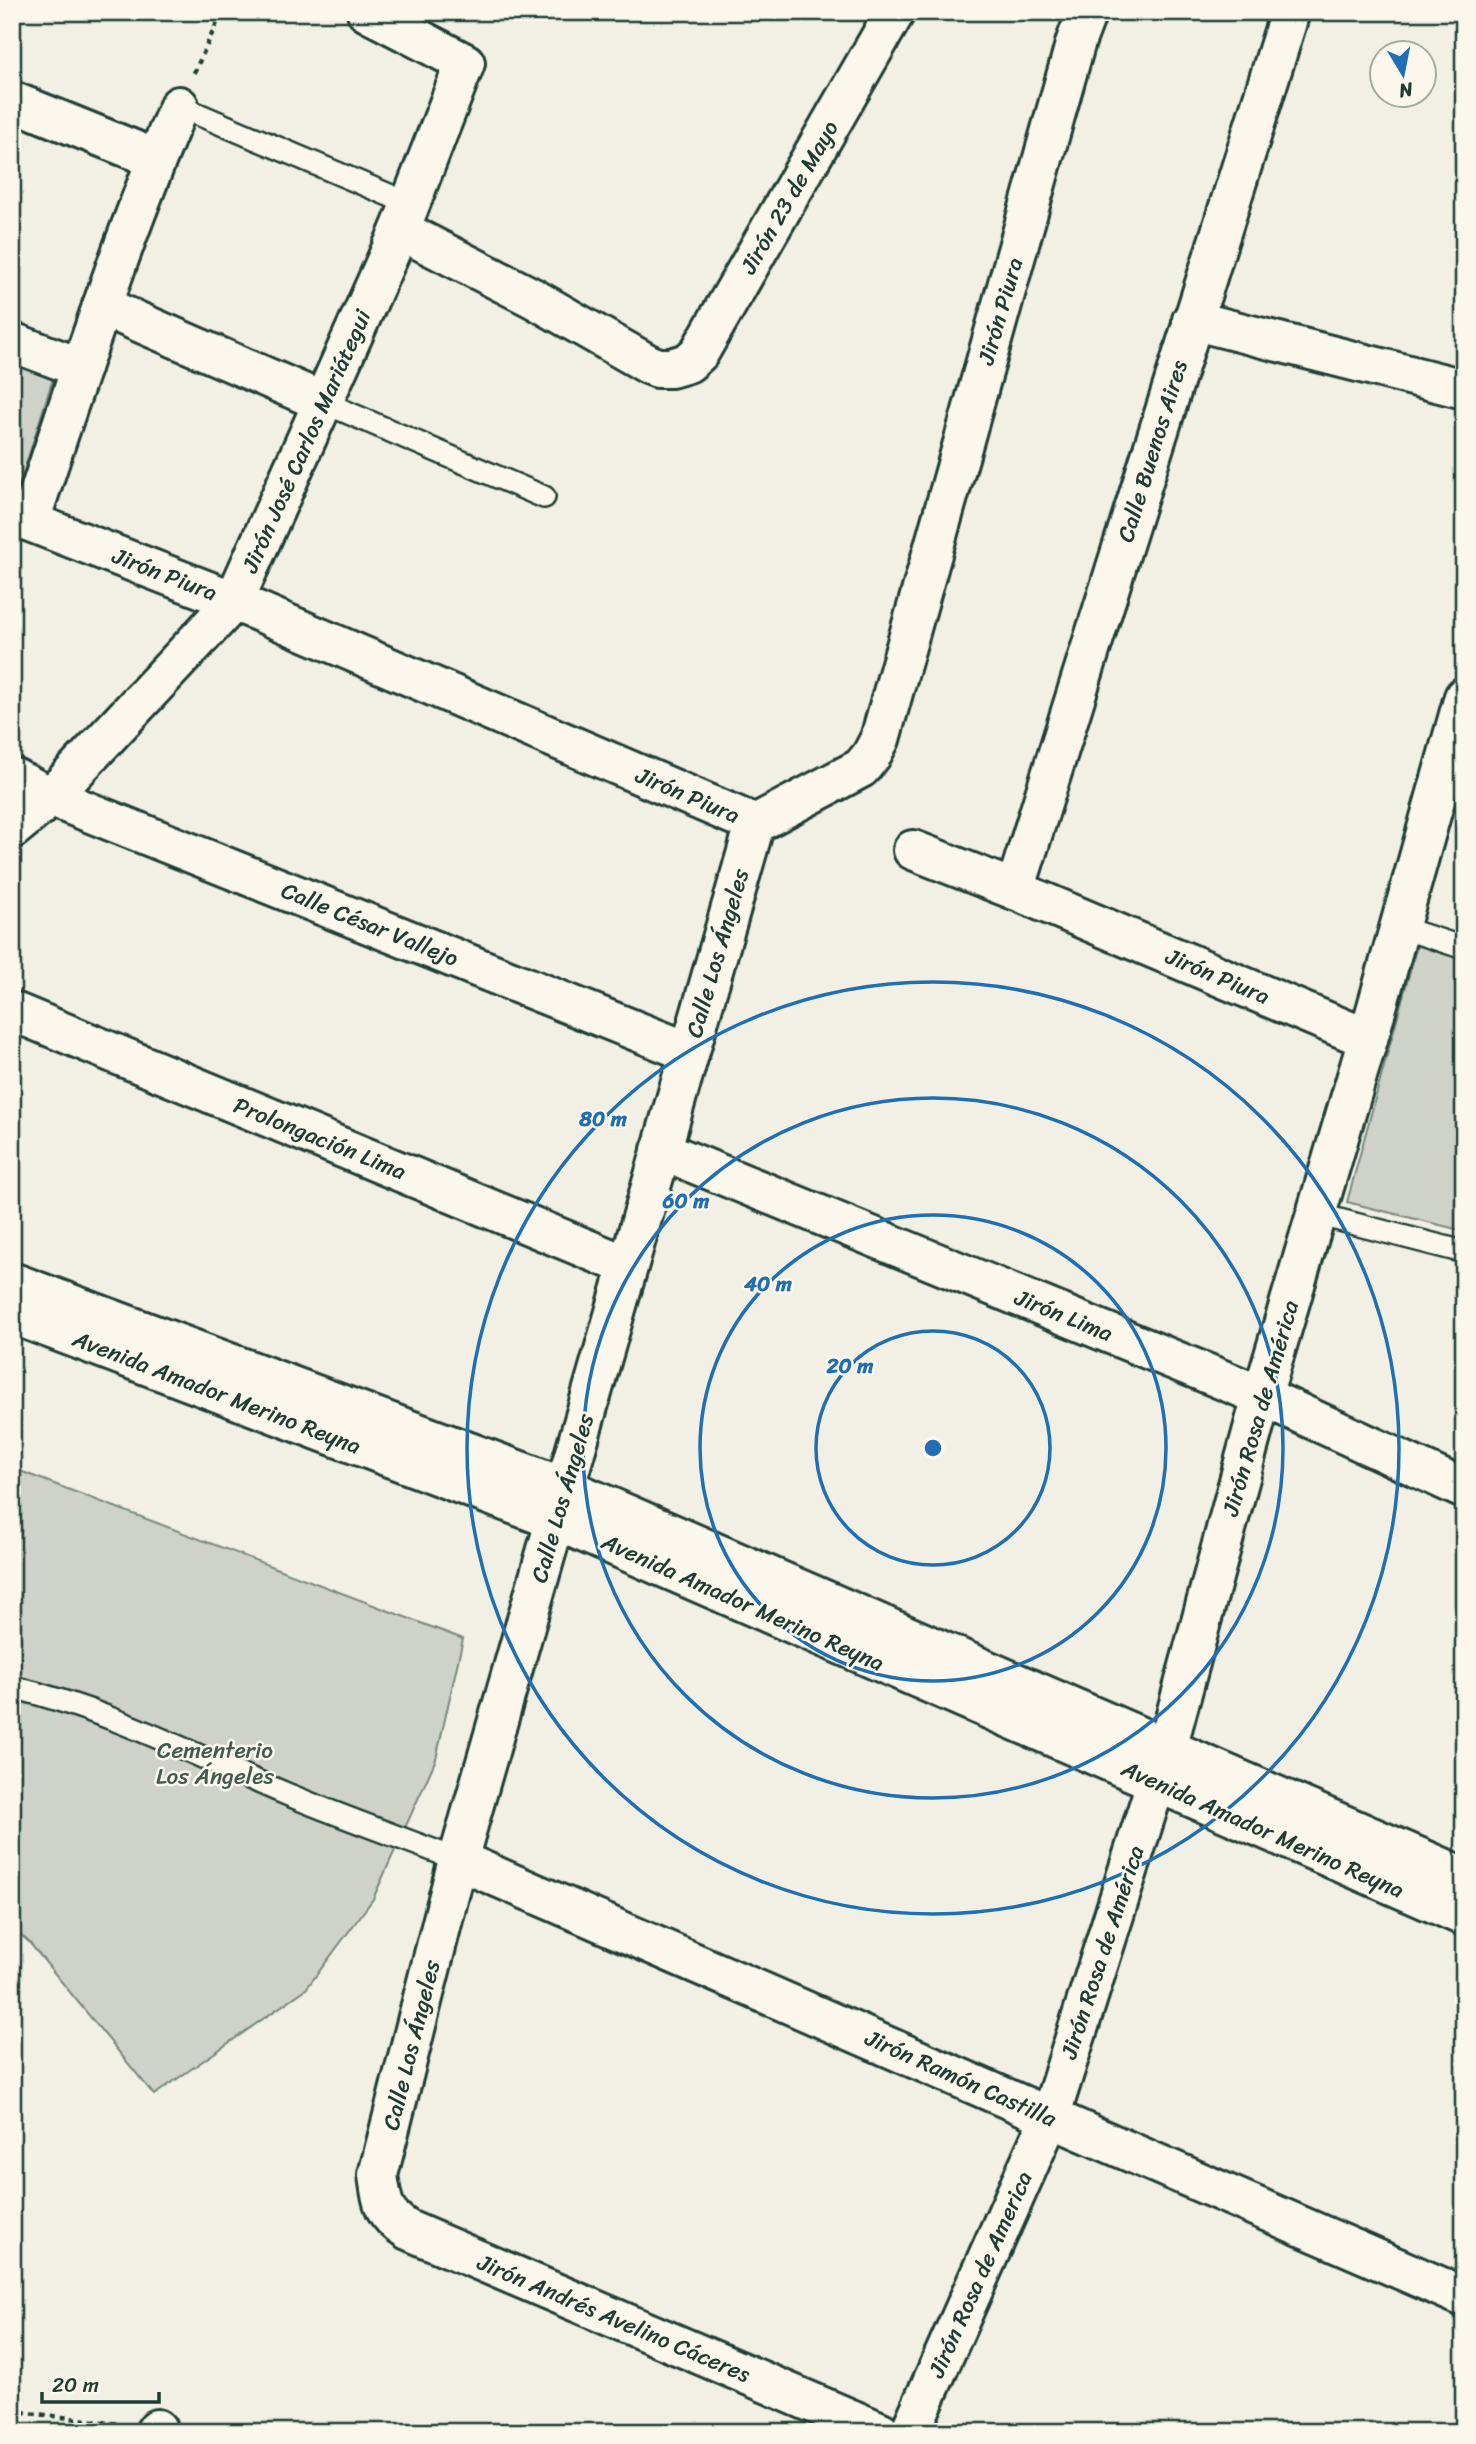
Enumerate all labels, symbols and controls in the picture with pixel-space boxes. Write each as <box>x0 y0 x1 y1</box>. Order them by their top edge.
north arrow <box>1368 38 1438 108</box>
text: N <box>1396 73 1416 108</box>
street label: Jirón 23 de Mayo <box>728 112 850 283</box>
street label: Jirón Piura <box>965 253 1035 371</box>
street label: Jirón José Carlos Mariátegui <box>229 302 383 580</box>
street label: Calle Buenos Aires <box>1105 354 1200 547</box>
street label: Jirón Piura <box>105 535 223 613</box>
street label: Jirón Piura <box>628 755 746 836</box>
street label: Calle Los Ángeles <box>674 863 761 1042</box>
street label: Calle César Vallejo <box>275 870 465 979</box>
street label: Jirón Piura <box>1158 936 1276 1017</box>
street label: Prolongación Lima <box>227 1085 413 1192</box>
text: 80 m <box>578 1100 628 1138</box>
text: 60 m <box>662 1182 710 1220</box>
text: 40 m <box>743 1265 793 1303</box>
street label: Jirón Lima <box>1008 1277 1120 1354</box>
street label: Jirón Rosa de América <box>1210 1295 1311 1522</box>
street label: Avenida Amador Merino Reyna <box>66 1318 367 1466</box>
text: 20 m <box>826 1347 874 1385</box>
street label: Calle Los Ángeles <box>519 1408 606 1587</box>
centre of rings <box>921 1436 945 1460</box>
street label: Avenida Amador Merino Reyna <box>594 1521 891 1683</box>
park label: Cementerio Los Ángeles <box>156 1730 274 1797</box>
street label: Avenida Amador Merino Reyna <box>1114 1748 1411 1910</box>
street label: Jirón Rosa de América <box>1048 1840 1156 2065</box>
street label: Calle Los Ángeles <box>371 1955 453 2135</box>
street label: Jirón Ramón Castilla <box>857 2017 1064 2139</box>
street label: Jirón Rosa de America <box>916 2164 1044 2385</box>
street label: Jirón Andrés Avelino Cáceres <box>470 2242 757 2395</box>
scale bar <box>42 2360 159 2404</box>
text: 20 m <box>52 2366 99 2404</box>

